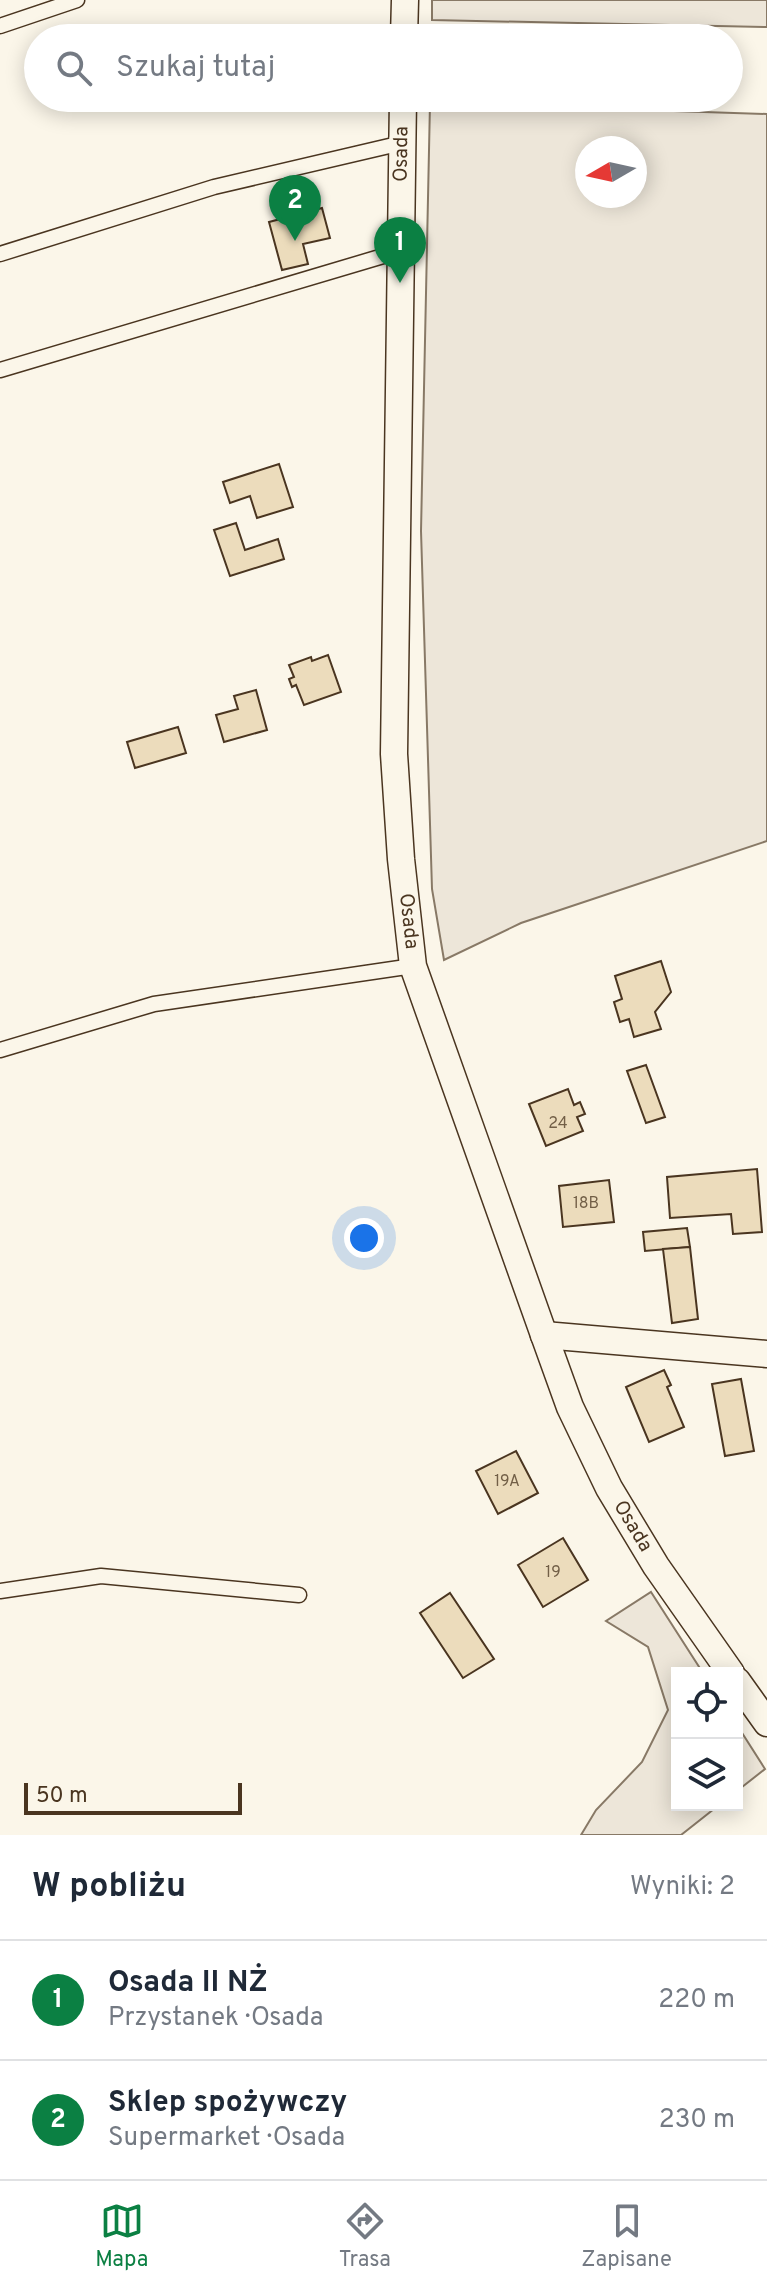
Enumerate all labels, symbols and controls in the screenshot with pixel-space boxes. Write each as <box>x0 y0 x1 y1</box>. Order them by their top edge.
search box <box>24 24 743 112</box>
icon: search <box>52 46 96 90</box>
text: Szukaj tutaj <box>116 50 275 87</box>
street label: Osada <box>389 126 415 182</box>
north arrow <box>575 136 647 208</box>
pin: 2 <box>269 175 321 241</box>
pin: 1 <box>374 217 426 283</box>
street label: Osada <box>392 892 424 951</box>
house number: 24 <box>548 1114 568 1134</box>
house number: 18B <box>573 1194 599 1214</box>
your location <box>344 1218 384 1258</box>
house number: 19A <box>494 1472 520 1492</box>
street label: Osada <box>607 1496 658 1557</box>
house number: 19 <box>545 1563 561 1583</box>
map controls <box>671 1667 743 1811</box>
button: locate <box>671 1667 743 1739</box>
button: layers <box>671 1739 743 1811</box>
scale bar <box>24 1779 242 1815</box>
text: 50 m <box>36 1783 88 1810</box>
text: W pobliżu <box>32 1866 186 1909</box>
text: Wyniki: 2 <box>630 1871 735 1904</box>
text: Osada II NŻ <box>108 1965 268 2002</box>
text: 1 <box>53 1984 63 2017</box>
text: 220 m <box>658 1984 735 2017</box>
text: Przystanek · Osada <box>108 2002 324 2035</box>
text: Sklep spożywczy <box>108 2085 347 2122</box>
text: 2 <box>50 2104 66 2137</box>
text: 230 m <box>659 2104 735 2137</box>
text: Supermarket · Osada <box>108 2122 345 2155</box>
tab: Mapa <box>95 2199 148 2274</box>
tab: Trasa <box>339 2199 391 2274</box>
tab: Zapisane <box>581 2199 672 2274</box>

